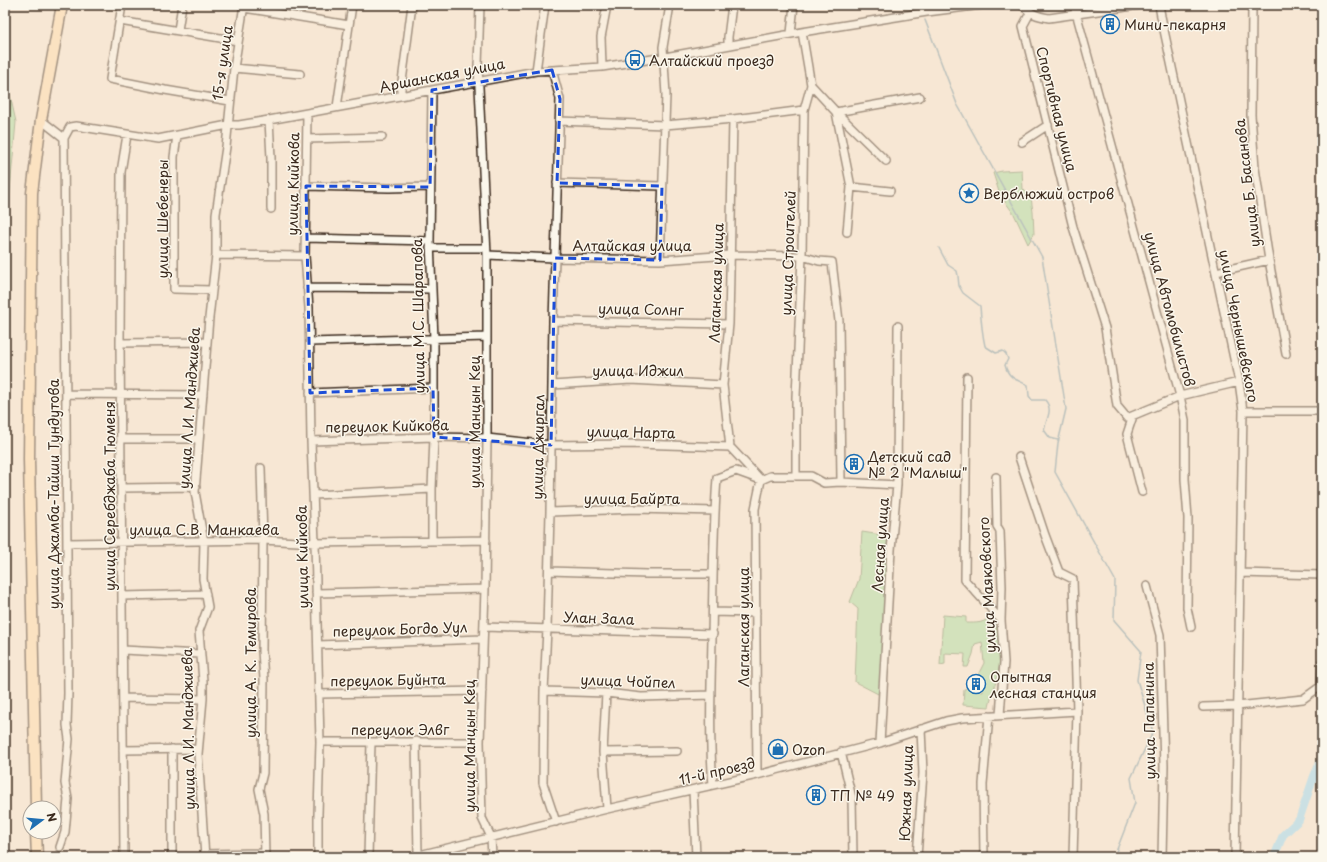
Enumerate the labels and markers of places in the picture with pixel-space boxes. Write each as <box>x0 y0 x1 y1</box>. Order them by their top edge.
building icon: Мини-пекарня <box>1099 13 1121 35</box>
place label: Мини-пекарня <box>1124 14 1226 35</box>
bus stop icon: Алтайский проезд <box>624 49 646 71</box>
place label: Алтайский проезд <box>649 50 774 71</box>
place icon: Верблюжий остров <box>958 182 980 204</box>
place label: Верблюжий остров <box>983 183 1114 204</box>
place label: Детский сад № 2 "Малыш" <box>867 446 968 483</box>
building icon: Детский сад № 2 "Малыш" <box>843 453 865 475</box>
place label: Опытная лесная станция <box>989 666 1097 703</box>
building icon: Опытная лесная станция <box>965 673 987 695</box>
shop icon: Ozon <box>767 738 789 760</box>
place label: Ozon <box>792 739 825 760</box>
building icon: ТП № 49 <box>805 784 827 806</box>
place label: ТП № 49 <box>830 785 895 806</box>

